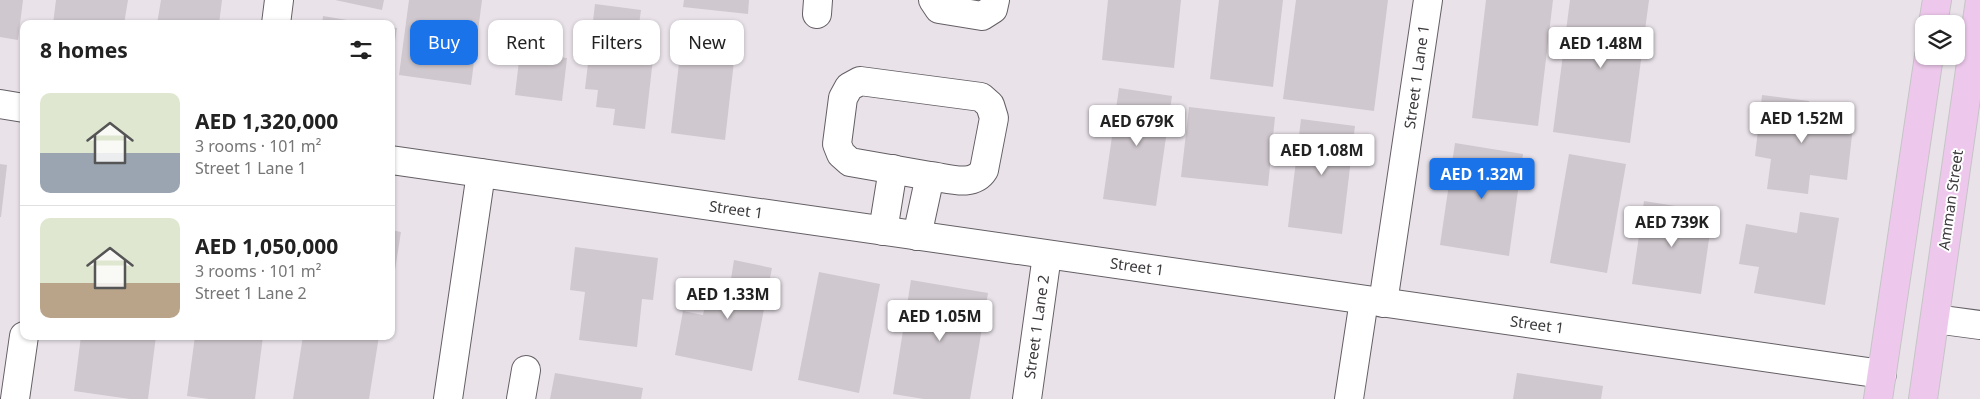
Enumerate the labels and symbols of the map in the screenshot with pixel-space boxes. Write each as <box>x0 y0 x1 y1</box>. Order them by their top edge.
street label: Street 1 Lane 1 <box>1399 24 1433 130</box>
pin: AED 1.48M <box>1544 27 1658 69</box>
pin: AED 1.52M <box>1745 102 1859 144</box>
pin: AED 679K <box>1085 104 1189 147</box>
pin: AED 1.08M <box>1265 134 1379 176</box>
street label: Amman Street <box>1933 148 1967 251</box>
pin: AED 1.32M <box>1425 158 1539 200</box>
street label: Street 1 <box>708 195 764 223</box>
pin: AED 739K <box>1620 206 1724 248</box>
street label: Street 1 <box>1109 252 1165 280</box>
street label: Street 1 Lane 2 <box>1019 274 1053 380</box>
pin: AED 1.33M <box>671 278 785 320</box>
pin: AED 1.05M <box>883 300 997 342</box>
street label: Street 1 <box>1509 310 1565 338</box>

